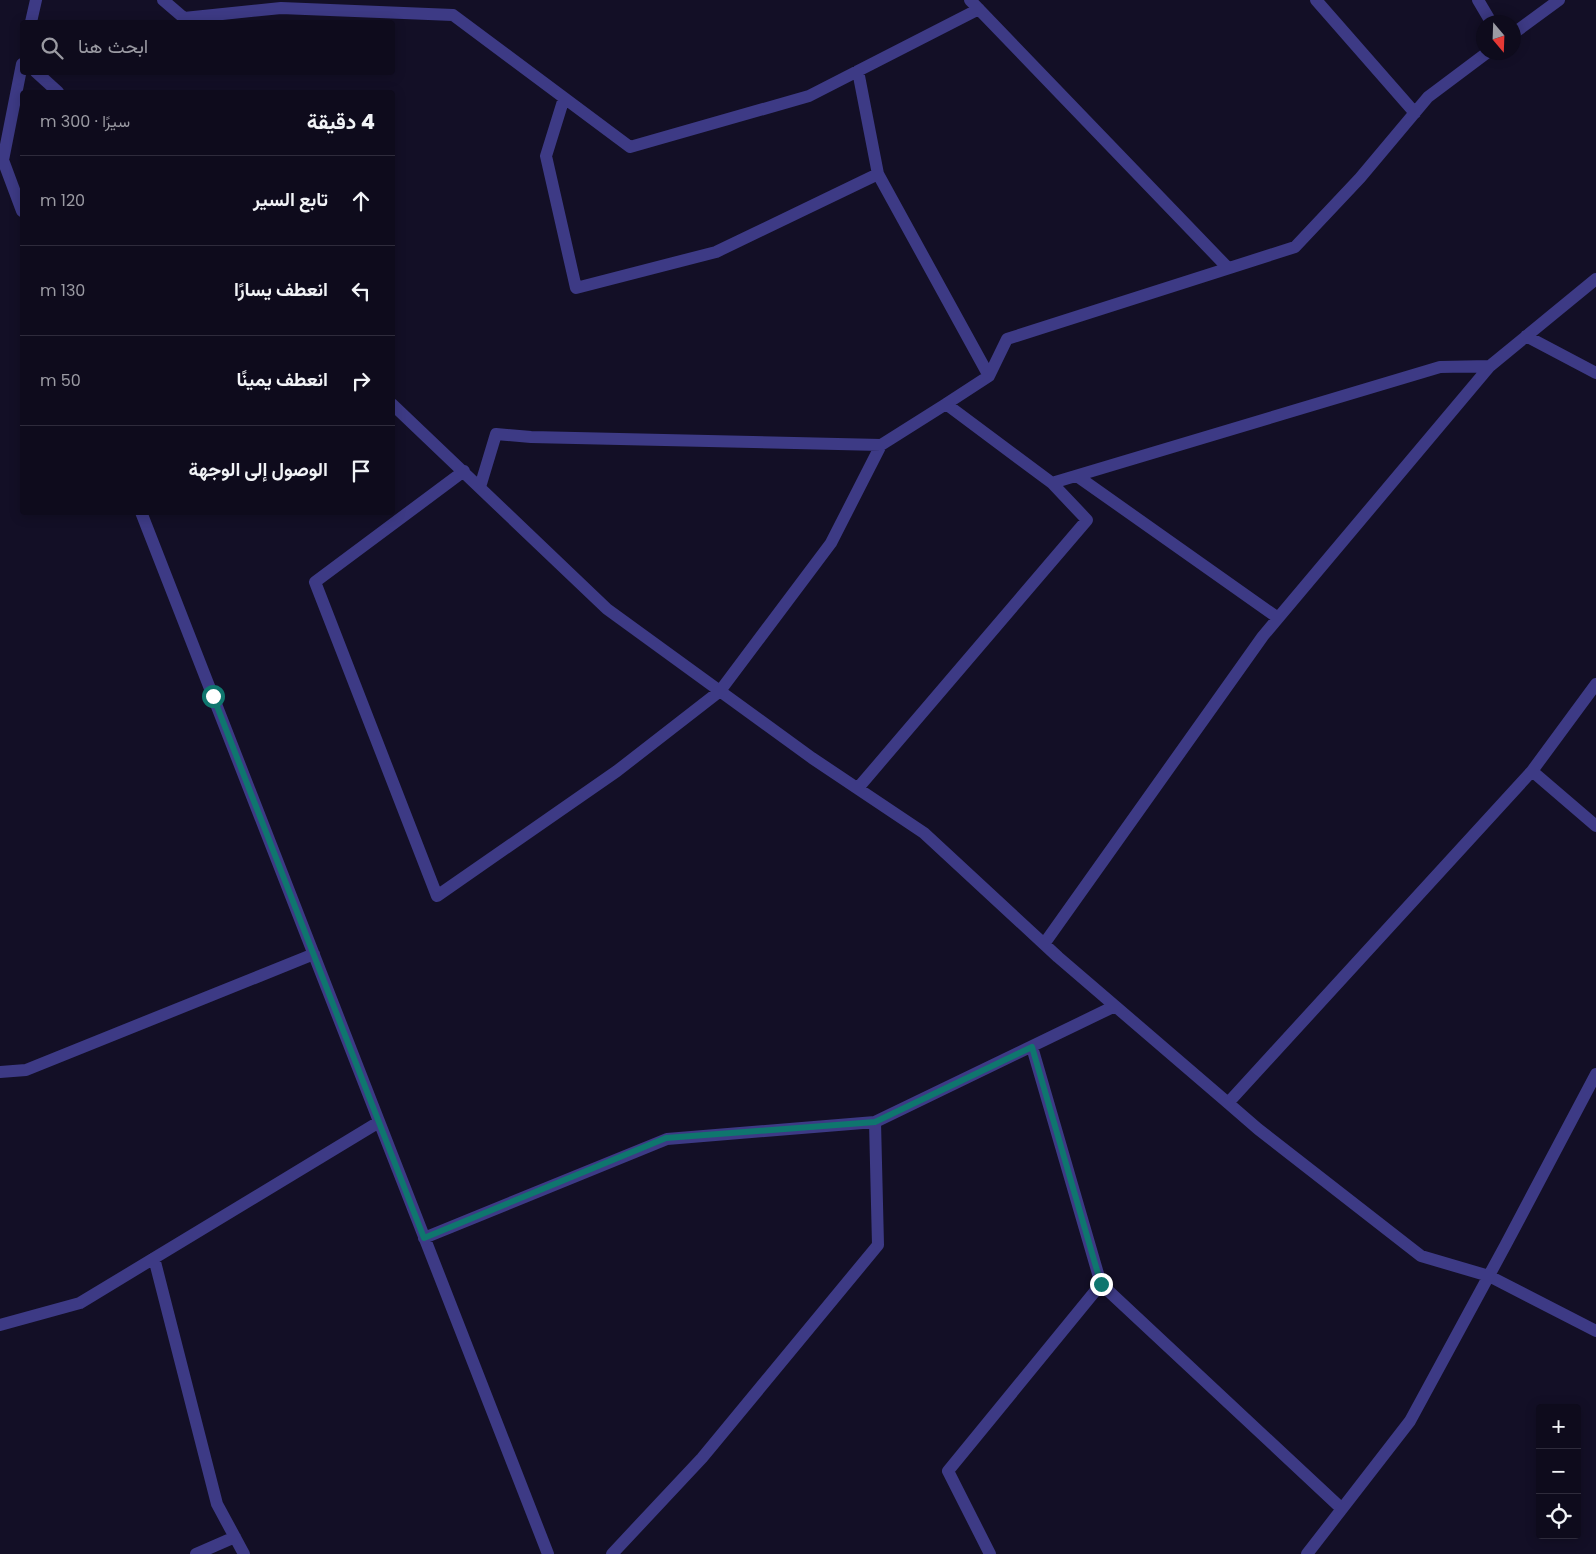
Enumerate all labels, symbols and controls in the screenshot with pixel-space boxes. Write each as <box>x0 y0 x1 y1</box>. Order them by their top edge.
north arrow <box>1476 15 1521 60</box>
search box <box>20 20 395 75</box>
text: ابحث هنا <box>78 33 148 60</box>
icon: search <box>38 34 66 62</box>
text: 4 دقيقة <box>307 107 375 136</box>
text: سيرًا · 300 m <box>40 110 130 133</box>
text: تابع السير <box>253 186 328 213</box>
icon: ahead <box>347 187 375 215</box>
text: 120 m <box>40 189 85 212</box>
text: انعطف يسارًا <box>234 276 328 303</box>
icon: left <box>347 277 375 305</box>
text: 130 m <box>40 279 85 302</box>
text: انعطف يمينًا <box>236 366 328 393</box>
icon: right <box>347 367 375 395</box>
text: 50 m <box>40 369 81 392</box>
text: الوصول إلى الوجهة <box>189 456 328 483</box>
icon: arrive <box>347 457 375 485</box>
route start <box>202 685 225 708</box>
route end <box>1090 1273 1113 1296</box>
map controls <box>1536 1404 1581 1539</box>
button: + <box>1536 1404 1581 1449</box>
button: − <box>1536 1449 1581 1494</box>
button: locate <box>1536 1494 1581 1539</box>

